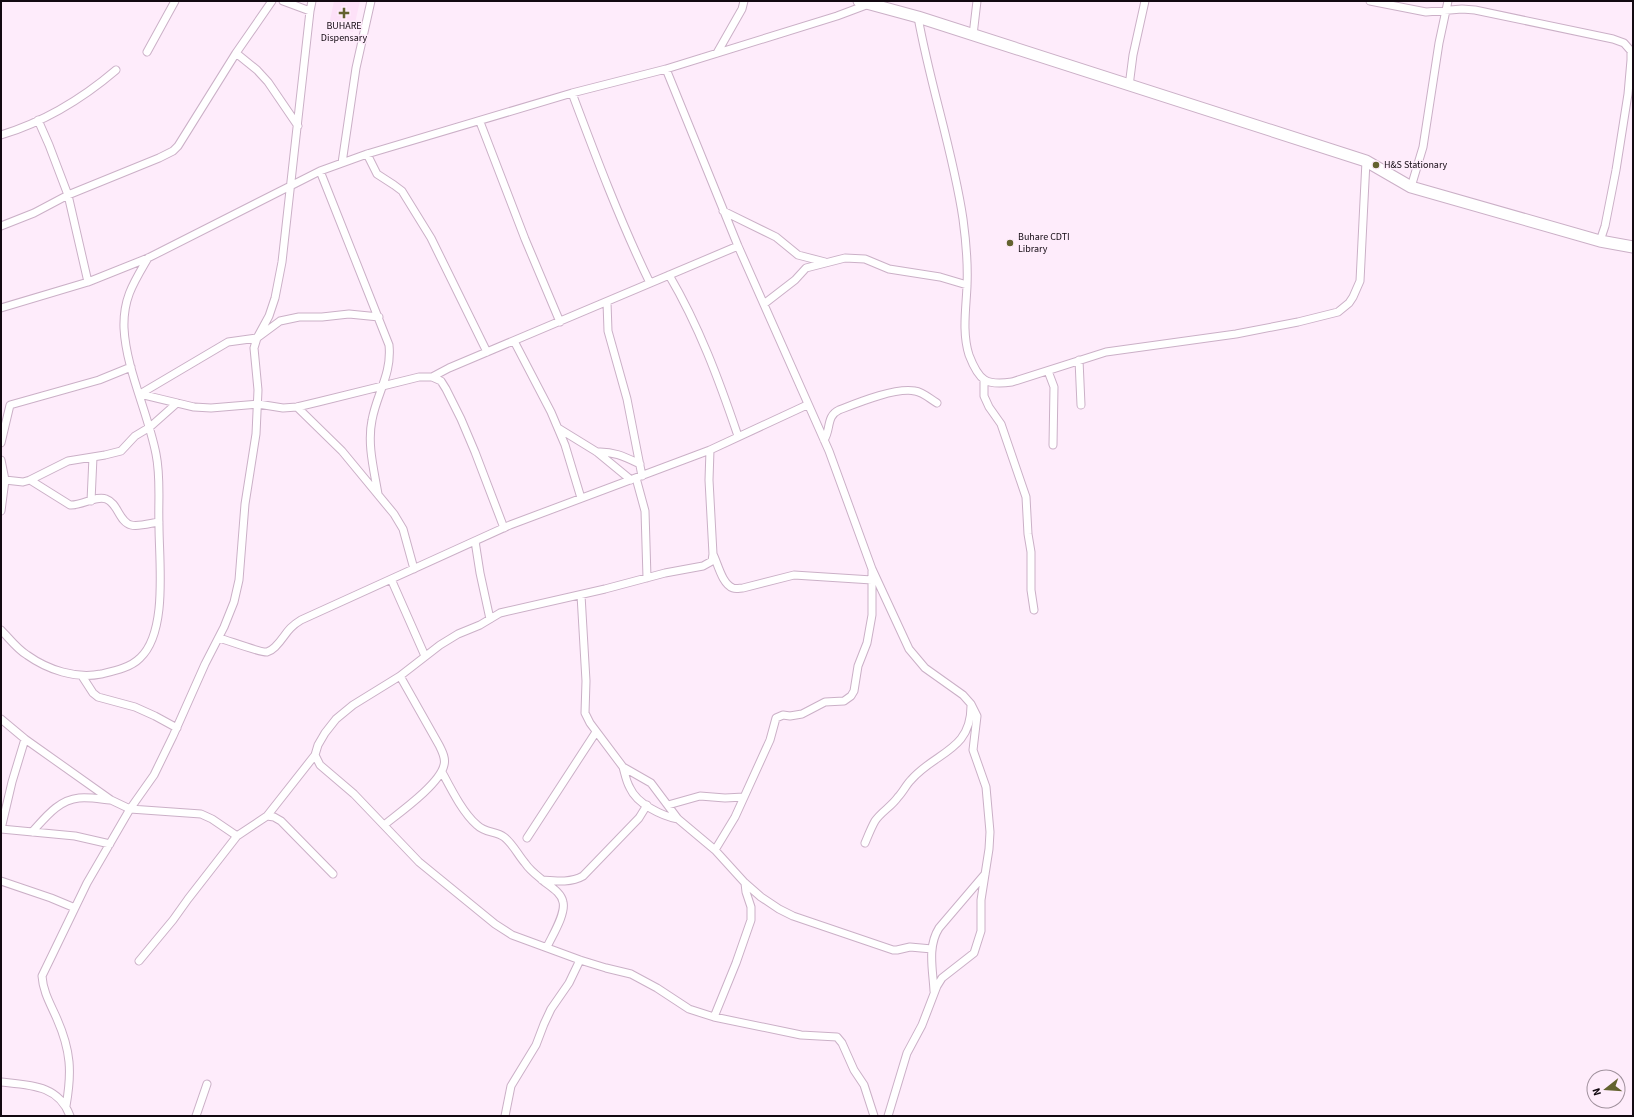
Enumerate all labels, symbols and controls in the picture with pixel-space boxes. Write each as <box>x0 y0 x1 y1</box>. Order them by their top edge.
marker: BUHARE Dispensary <box>338 7 350 19</box>
place label: BUHARE Dispensary <box>321 19 368 45</box>
place label: H&S Stationary <box>1384 158 1448 172</box>
marker: H&S Stationary <box>1371 160 1381 170</box>
place label: Buhare CDTI Library <box>1018 230 1070 256</box>
marker: Buhare CDTI Library <box>1005 238 1015 248</box>
north arrow <box>1586 1069 1626 1109</box>
text: N <box>1589 1086 1605 1097</box>

